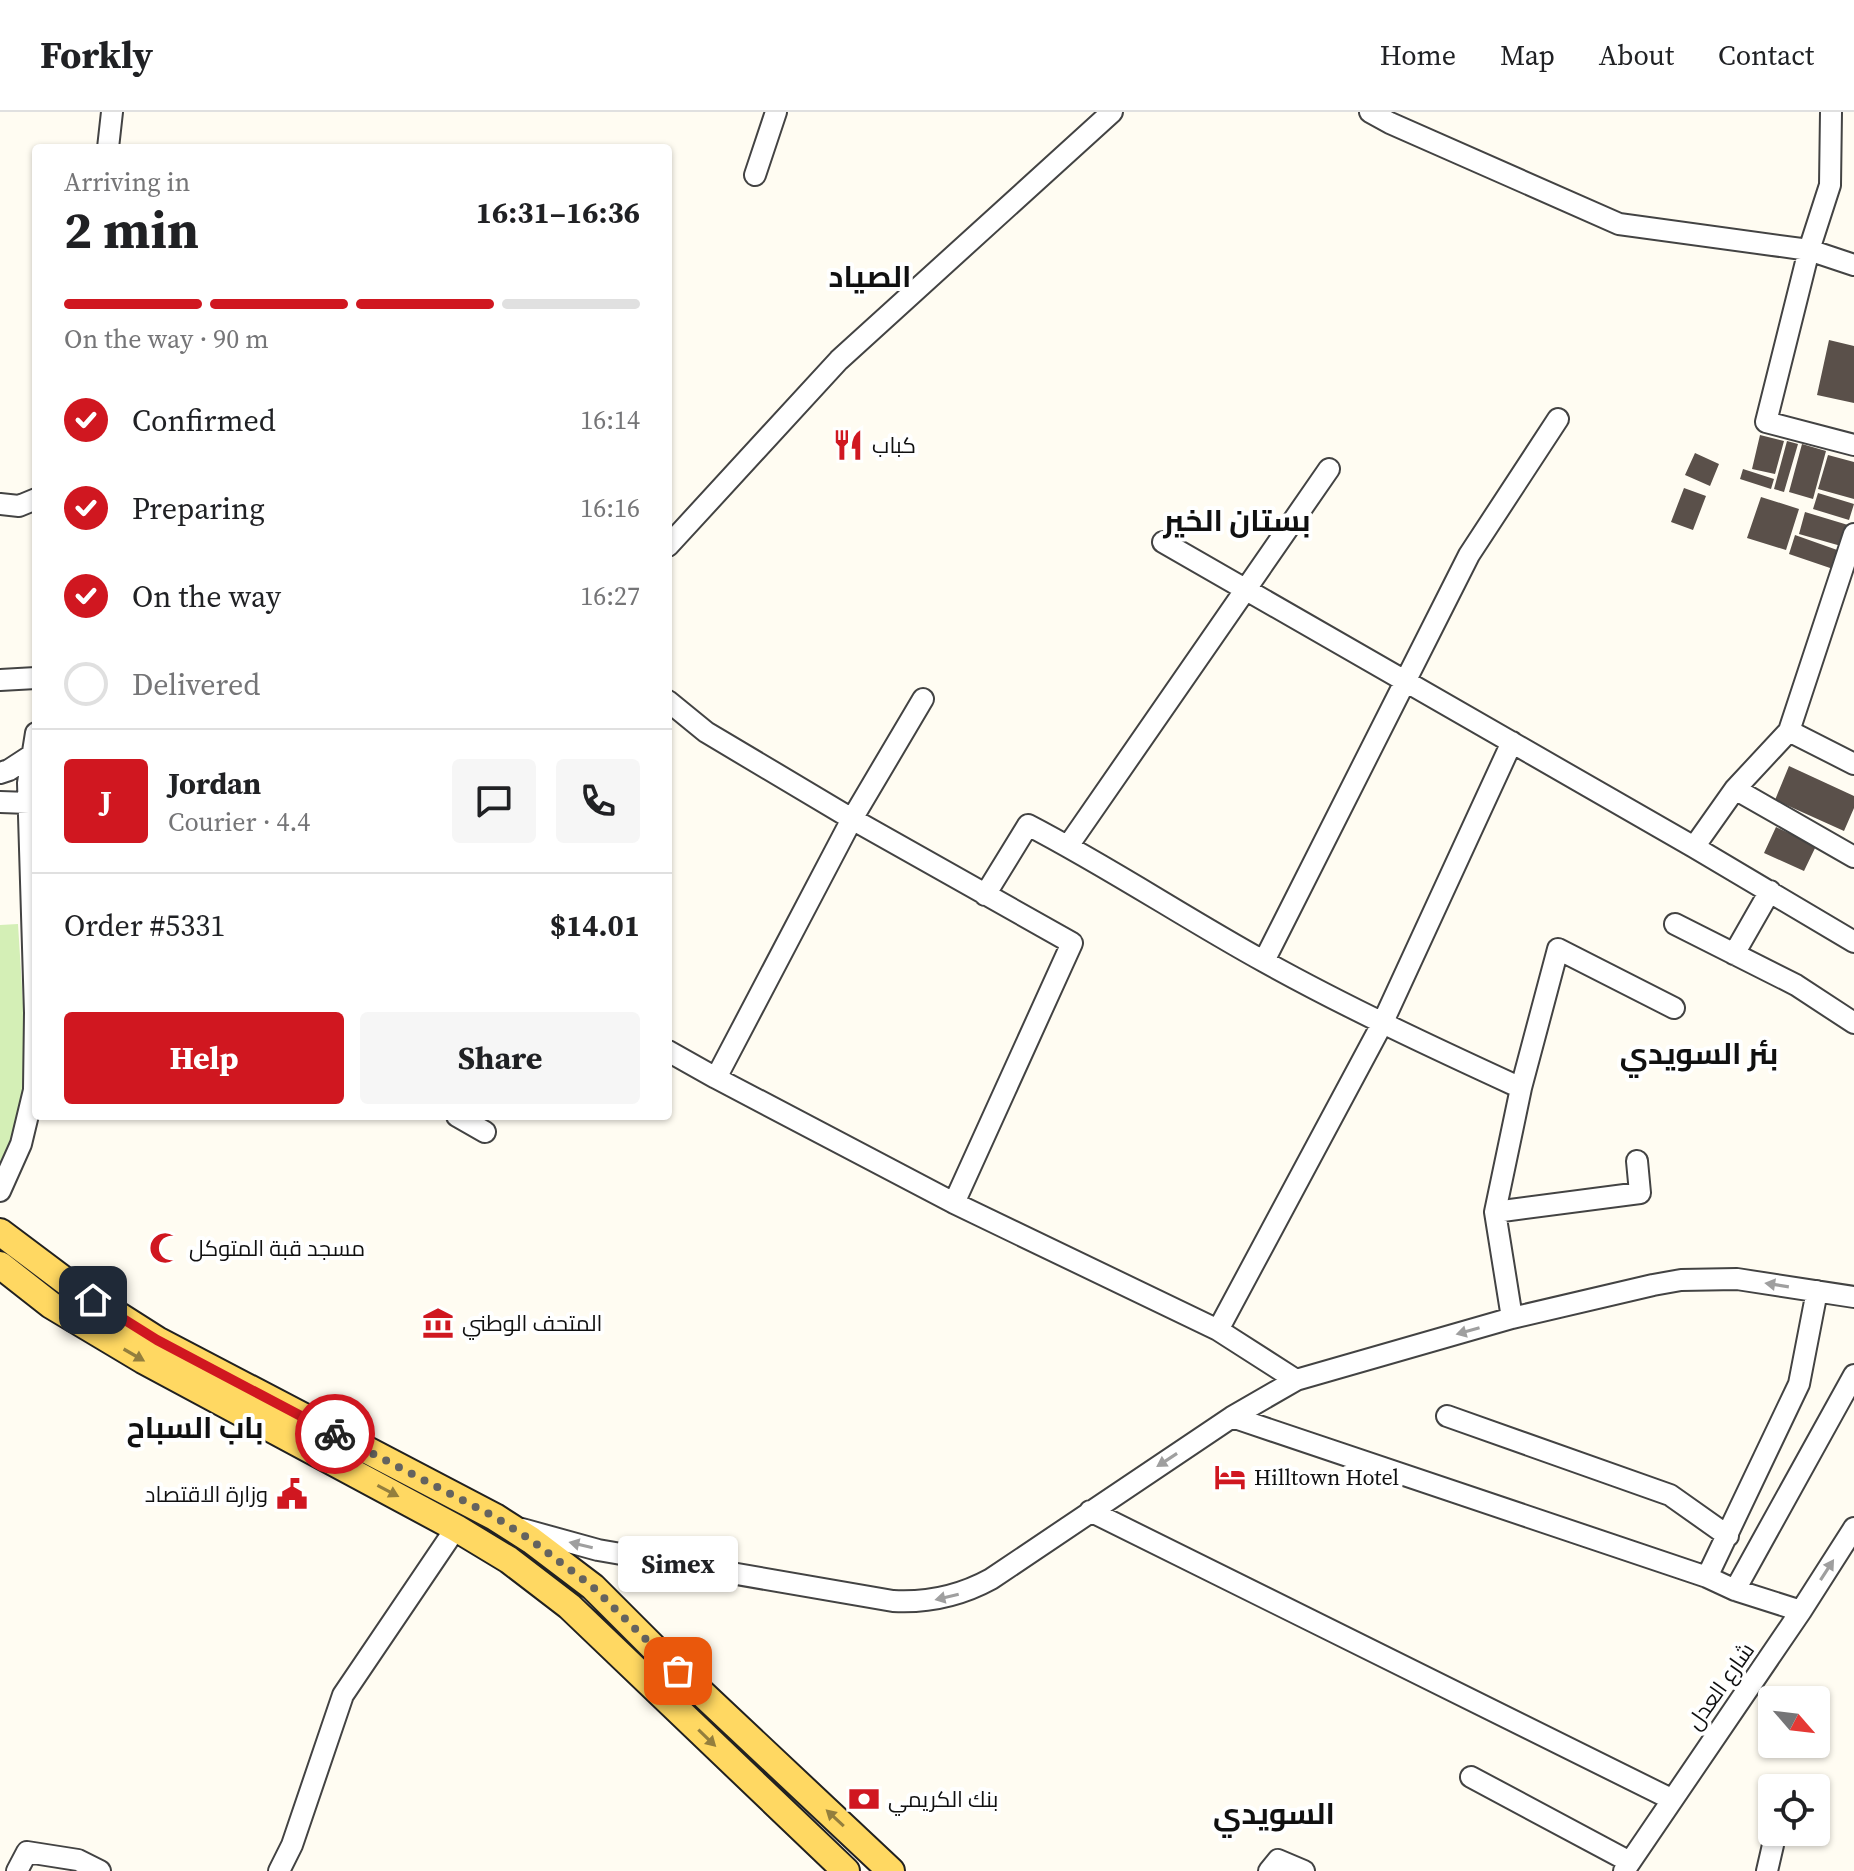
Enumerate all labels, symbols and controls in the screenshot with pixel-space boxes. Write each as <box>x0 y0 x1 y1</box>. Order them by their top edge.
text: Forkly <box>40 29 153 81</box>
text: Home <box>1380 36 1456 74</box>
text: Map <box>1500 36 1555 74</box>
text: About <box>1599 36 1674 74</box>
text: Contact <box>1718 36 1814 74</box>
text: Arriving in <box>64 164 190 200</box>
text: 16:31–16:36 <box>476 192 640 233</box>
text: 2 min <box>64 194 199 265</box>
district label: الصياد <box>829 256 911 297</box>
text: On the way · 90 m <box>64 321 269 357</box>
icon: check <box>64 398 108 442</box>
text: Confirmed <box>132 400 276 441</box>
text: 16:14 <box>580 402 640 438</box>
restaurant icon: كباب <box>831 428 865 462</box>
place label: كباب <box>872 430 916 460</box>
icon: check <box>64 486 108 530</box>
text: Preparing <box>132 488 265 529</box>
text: 16:16 <box>580 490 640 526</box>
district label: بستان الخير <box>1162 500 1311 541</box>
icon: check <box>64 574 108 618</box>
text: On the way <box>132 576 281 617</box>
text: 16:27 <box>580 578 640 614</box>
text: Delivered <box>132 664 260 705</box>
button: chat <box>452 759 536 843</box>
button: phone <box>556 759 640 843</box>
text: Jordan <box>168 763 261 804</box>
text: J <box>100 781 112 822</box>
text: Courier · 4.4 <box>168 804 310 840</box>
text: Order #5331 <box>64 905 225 946</box>
text: $14.01 <box>550 905 640 946</box>
button: Help <box>64 1012 344 1104</box>
button: Share <box>360 1012 640 1104</box>
district label: بئر السويدي <box>1620 1033 1778 1078</box>
mosque icon: مسجد قبة المتوكل <box>148 1231 182 1265</box>
place label: مسجد قبة المتوكل <box>189 1233 365 1263</box>
pin <box>59 1266 127 1334</box>
icon: home <box>71 1278 115 1322</box>
one-way arrow <box>1764 1278 1789 1291</box>
museum icon: المتحف الوطني <box>421 1306 455 1340</box>
place label: المتحف الوطني <box>462 1308 602 1340</box>
one-way arrow <box>1455 1325 1479 1338</box>
one-way arrow <box>123 1348 146 1362</box>
courier <box>295 1394 375 1474</box>
district label: باب السباح <box>126 1407 264 1448</box>
icon: bike <box>313 1412 357 1456</box>
one-way arrow <box>1156 1453 1178 1467</box>
hotel icon: Hilltown Hotel <box>1213 1460 1247 1494</box>
place label: Hilltown Hotel <box>1254 1462 1399 1492</box>
public building icon: وزارة الاقتصاد <box>275 1477 309 1511</box>
place label: وزارة الاقتصاد <box>145 1479 268 1509</box>
one-way arrow <box>377 1485 400 1498</box>
callout: Simex <box>618 1535 738 1591</box>
one-way arrow <box>568 1539 593 1551</box>
text: Simex <box>641 1546 715 1582</box>
one-way arrow <box>1820 1559 1835 1580</box>
one-way arrow <box>935 1591 960 1604</box>
street label: شارع العدل <box>1679 1636 1761 1736</box>
pin <box>644 1637 712 1705</box>
icon: bag <box>656 1649 700 1693</box>
north arrow <box>1758 1686 1830 1758</box>
map controls <box>1758 1686 1830 1846</box>
one-way arrow <box>697 1728 716 1746</box>
button: locate <box>1758 1774 1830 1846</box>
bank icon: بنك الكريمي <box>847 1782 881 1816</box>
place label: بنك الكريمي <box>888 1784 998 1816</box>
district label: السويدي <box>1213 1793 1335 1838</box>
one-way arrow <box>825 1809 844 1827</box>

